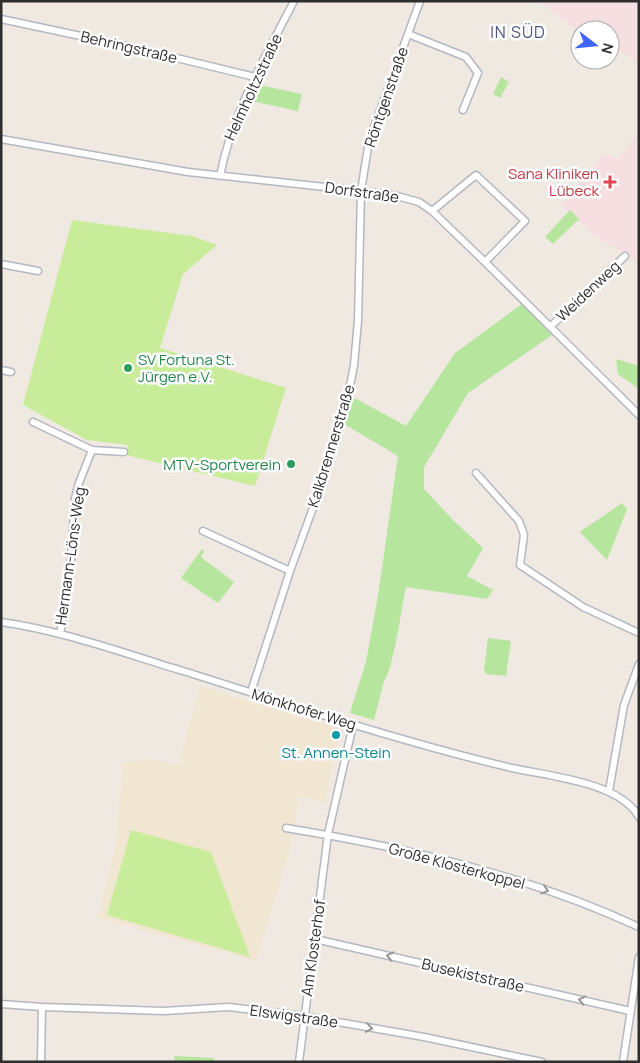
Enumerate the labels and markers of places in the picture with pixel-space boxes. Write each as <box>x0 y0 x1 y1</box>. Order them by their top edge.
place label: Sana Kliniken Lübeck <box>508 163 600 201</box>
marker: Sana Kliniken Lübeck <box>603 175 617 189</box>
place label: SV Fortuna St. Jürgen e.V. <box>138 349 235 387</box>
marker: SV Fortuna St. Jürgen e.V. <box>122 362 134 374</box>
place label: MTV-Sportverein <box>163 454 281 475</box>
marker: MTV-Sportverein <box>285 458 297 470</box>
marker: St. Annen-Stein <box>330 729 342 741</box>
place label: St. Annen-Stein <box>281 742 391 763</box>

